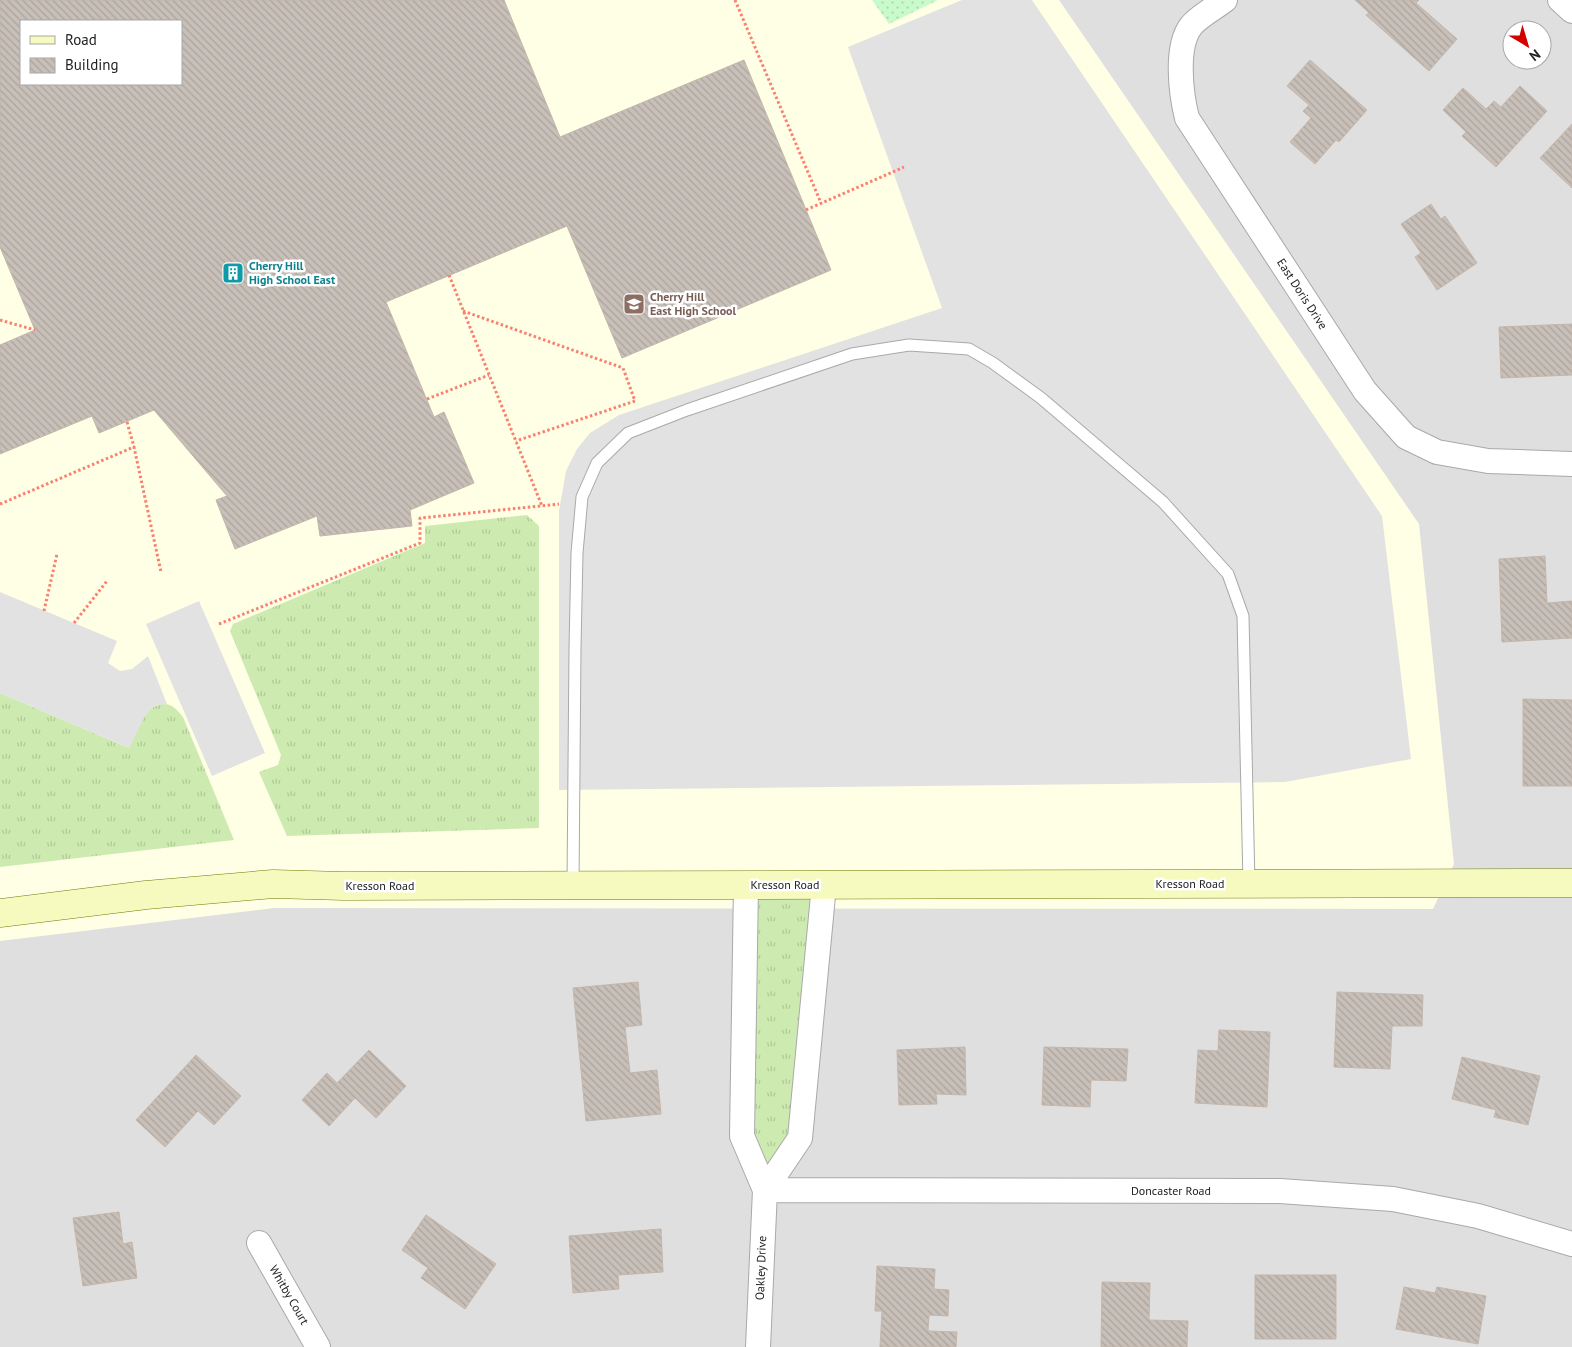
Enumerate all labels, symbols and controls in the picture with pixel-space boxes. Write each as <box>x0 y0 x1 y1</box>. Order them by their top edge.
legend <box>20 20 182 85</box>
north arrow <box>1502 20 1552 70</box>
text: Road <box>65 30 97 49</box>
text: N <box>1526 45 1544 65</box>
text: Building <box>65 55 119 74</box>
street label: East Doris Drive <box>1274 255 1331 332</box>
place label: Cherry Hill High School East <box>249 258 336 287</box>
building icon: Cherry Hill High School East <box>221 261 245 285</box>
place label: Cherry Hill East High School <box>650 289 737 318</box>
school or university icon: Cherry Hill East High School <box>622 292 646 316</box>
street label: Kresson Road <box>1156 876 1224 891</box>
street label: Kresson Road <box>751 877 819 892</box>
street label: Kresson Road <box>346 878 414 893</box>
street label: Doncaster Road <box>1131 1183 1211 1198</box>
street label: Oakley Drive <box>752 1235 769 1300</box>
street label: Whitby Court <box>266 1262 313 1327</box>

